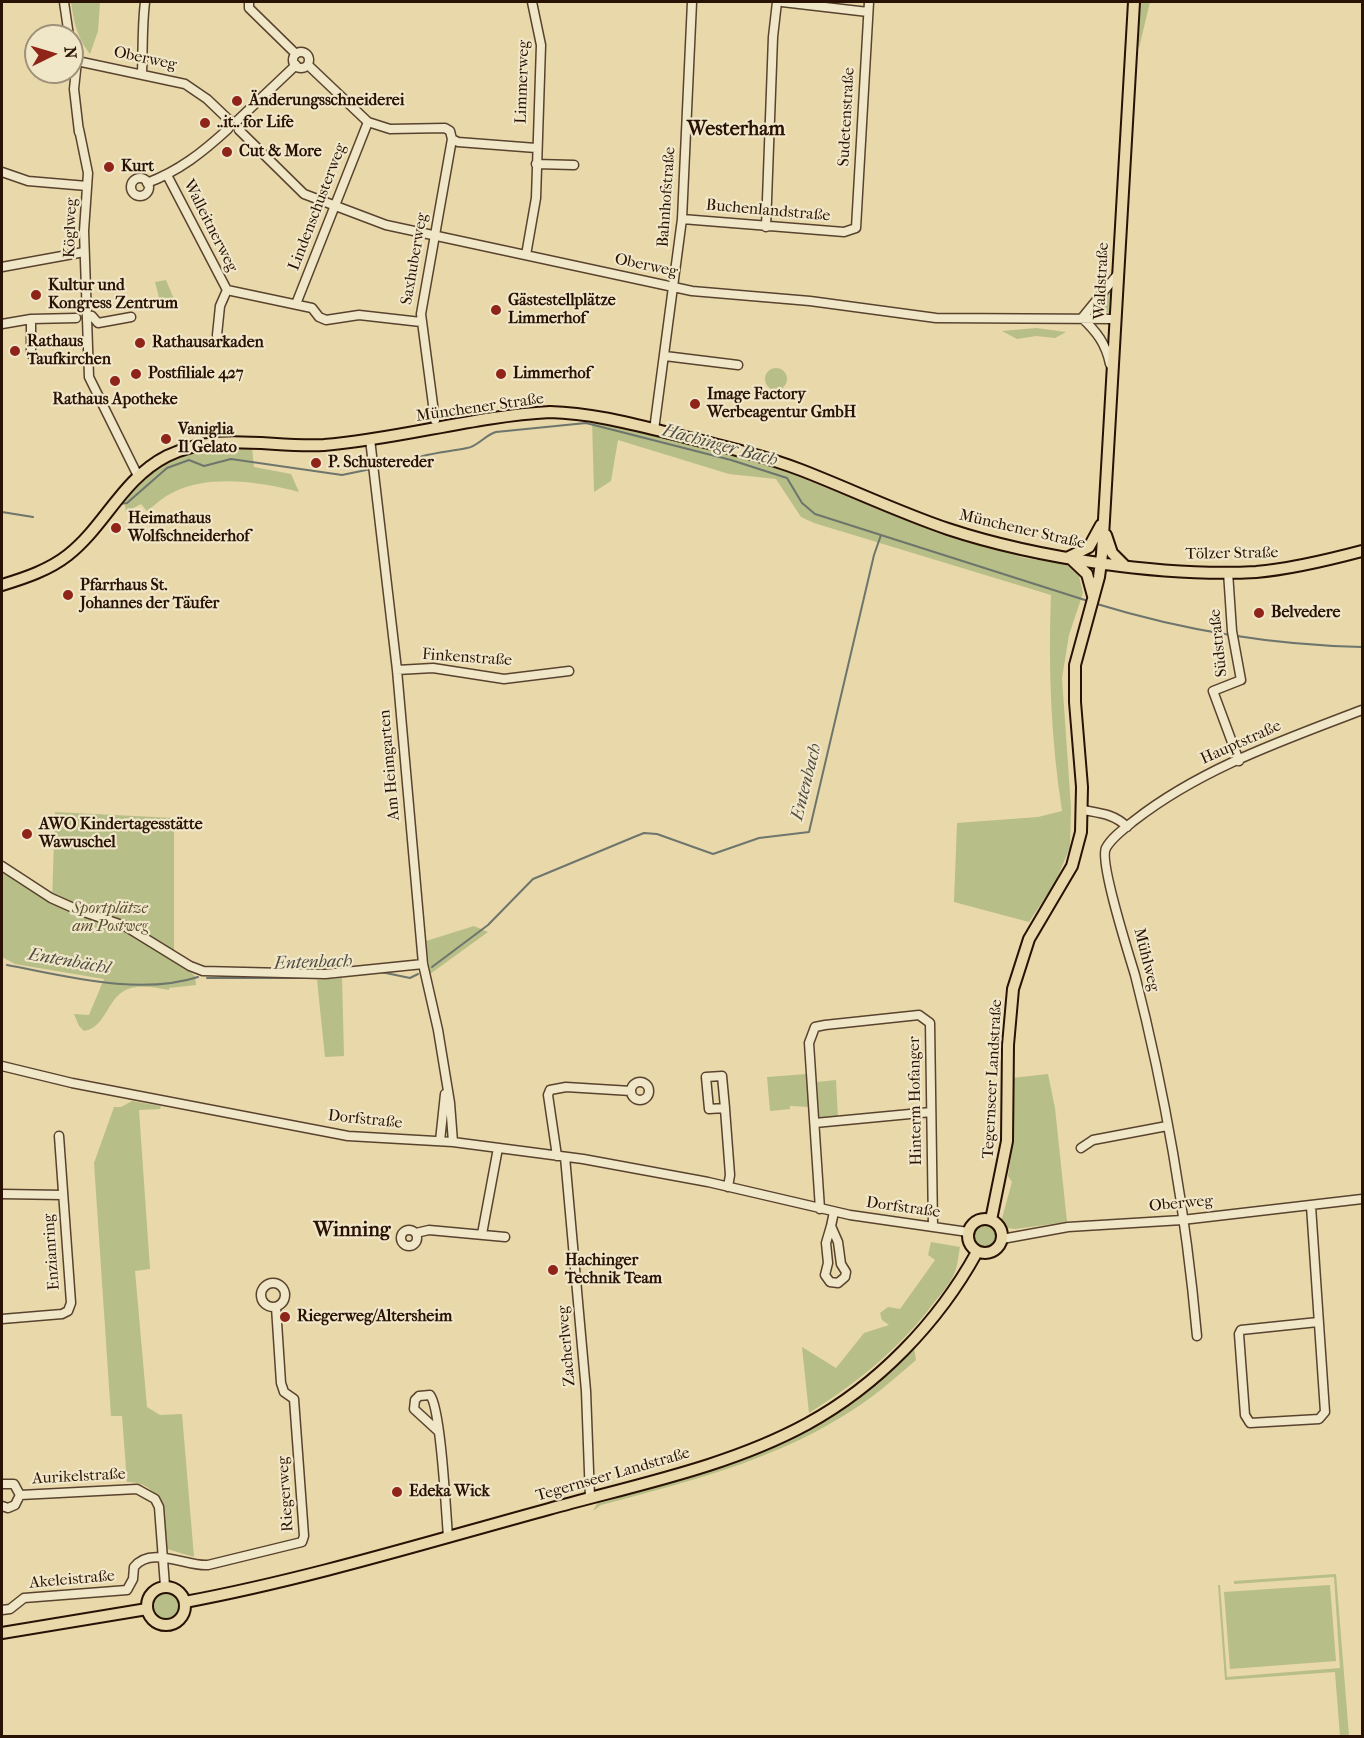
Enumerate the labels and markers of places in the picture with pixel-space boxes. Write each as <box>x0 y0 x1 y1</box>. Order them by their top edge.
place label: Änderungsschneiderei <box>249 91 404 111</box>
marker: Änderungsschneiderei <box>230 94 244 108</box>
place label: ..it.. for Life <box>217 113 294 133</box>
marker: ..it.. for Life <box>198 116 212 130</box>
place label: Cut & More <box>239 142 322 162</box>
marker: Cut & More <box>220 145 234 159</box>
place label: Kurt <box>121 157 154 177</box>
marker: Kurt <box>102 160 116 174</box>
place label: Kultur und Kongress Zentrum <box>48 276 178 314</box>
marker: Kultur und Kongress Zentrum <box>29 288 43 302</box>
place label: Gästestellplätze Limmerhof <box>508 291 616 329</box>
marker: Gästestellplätze Limmerhof <box>489 303 503 317</box>
place label: Rathaus Taufkirchen <box>27 332 111 370</box>
place label: Rathausarkaden <box>152 333 264 353</box>
marker: Rathausarkaden <box>133 336 147 350</box>
marker: Rathaus Taufkirchen <box>8 344 22 358</box>
place label: Postfiliale 427 <box>148 364 244 384</box>
place label: Limmerhof <box>513 364 591 384</box>
marker: Postfiliale 427 <box>129 367 143 381</box>
marker: Limmerhof <box>494 367 508 381</box>
marker: Rathaus Apotheke <box>108 374 122 388</box>
place label: Image Factory Werbeagentur GmbH <box>707 385 856 423</box>
place label: Rathaus Apotheke <box>52 390 178 410</box>
marker: Image Factory Werbeagentur GmbH <box>688 397 702 411</box>
place label: Vaniglia Il Gelato <box>178 420 237 458</box>
marker: Vaniglia Il Gelato <box>159 432 173 446</box>
place label: P. Schustereder <box>328 453 434 473</box>
marker: P. Schustereder <box>309 456 323 470</box>
place label: Heimathaus Wolfschneiderhof <box>128 509 249 547</box>
marker: Heimathaus Wolfschneiderhof <box>109 521 123 535</box>
place label: Pfarrhaus St. Johannes der Täufer <box>80 576 219 614</box>
marker: Pfarrhaus St. Johannes der Täufer <box>61 588 75 602</box>
place label: Belvedere <box>1271 603 1340 623</box>
marker: Belvedere <box>1252 606 1266 620</box>
place label: AWO Kindertagesstätte Wawuschel <box>39 815 203 853</box>
marker: AWO Kindertagesstätte Wawuschel <box>20 827 34 841</box>
place label: Hachinger Technik Team <box>565 1251 662 1289</box>
marker: Hachinger Technik Team <box>546 1263 560 1277</box>
place label: Riegerweg/Altersheim <box>297 1307 452 1327</box>
marker: Riegerweg/Altersheim <box>278 1310 292 1324</box>
place label: Edeka Wick <box>409 1482 490 1502</box>
marker: Edeka Wick <box>390 1485 404 1499</box>

